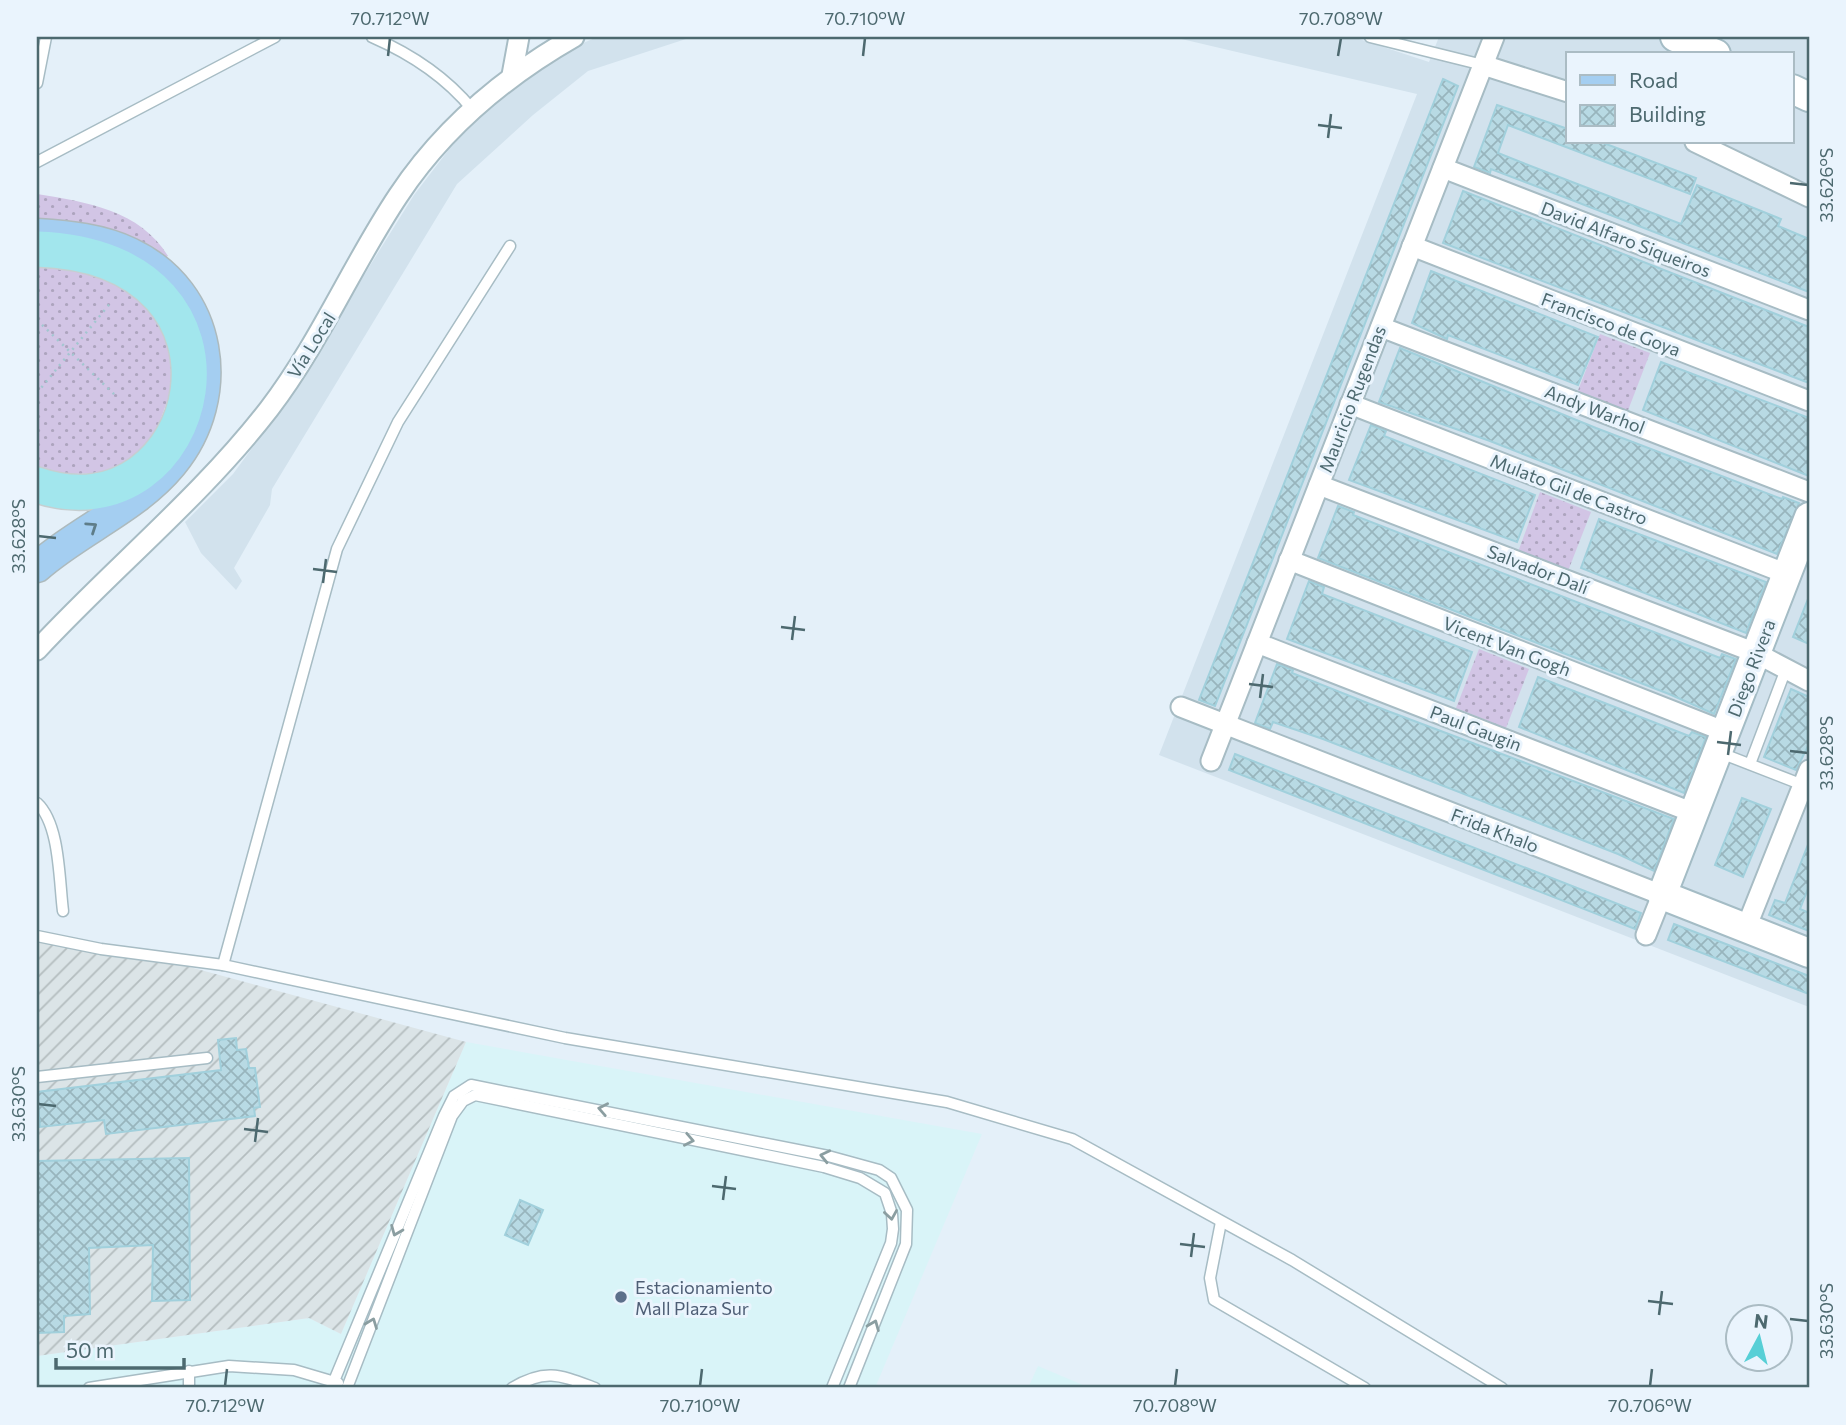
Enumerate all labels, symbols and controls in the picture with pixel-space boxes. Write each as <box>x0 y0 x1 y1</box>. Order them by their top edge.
text: 70.712°W <box>350 7 430 29</box>
text: 70.710°W <box>825 7 905 29</box>
text: 70.708°W <box>1299 7 1383 29</box>
legend <box>1566 52 1794 144</box>
text: Road <box>1629 67 1678 92</box>
text: Building <box>1629 101 1706 126</box>
text: 33.626°S <box>1815 148 1837 222</box>
street label: David Alfaro Siqueiros <box>1538 196 1714 282</box>
street label: Francisco de Goya <box>1538 287 1684 361</box>
street label: Vía Local <box>282 308 340 382</box>
street label: Mauricio Rugendas <box>1314 322 1390 476</box>
street label: Andy Warhol <box>1542 380 1648 438</box>
street label: Mulato Gil de Castro <box>1487 449 1651 529</box>
text: 33.628°S <box>7 499 29 573</box>
one-way arrow <box>84 523 97 535</box>
street label: Salvador Dalí <box>1484 540 1593 599</box>
street label: Vicent Van Gogh <box>1440 612 1574 680</box>
street label: Diego Rivera <box>1722 616 1780 720</box>
street label: Paul Gaugin <box>1427 701 1525 755</box>
text: 33.628°S <box>1815 716 1837 790</box>
street label: Frida Khalo <box>1448 803 1542 857</box>
text: 33.630°S <box>7 1066 29 1142</box>
one-way arrow <box>597 1103 609 1118</box>
one-way arrow <box>683 1132 695 1147</box>
one-way arrow <box>819 1150 831 1165</box>
one-way arrow <box>883 1209 898 1221</box>
one-way arrow <box>391 1224 405 1236</box>
place label: Estacionamiento Mall Plaza Sur <box>635 1276 773 1319</box>
text: 33.630°S <box>1815 1283 1837 1359</box>
marker: Estacionamiento Mall Plaza Sur <box>613 1289 629 1305</box>
north arrow <box>1724 1302 1794 1372</box>
text: N <box>1753 1308 1770 1333</box>
one-way arrow <box>364 1317 378 1329</box>
one-way arrow <box>865 1319 879 1331</box>
scale bar <box>56 1327 184 1371</box>
text: 50 m <box>66 1337 114 1362</box>
text: 70.712°W <box>185 1394 265 1416</box>
text: 70.710°W <box>660 1394 740 1416</box>
text: 70.708°W <box>1133 1394 1217 1416</box>
text: 70.706°W <box>1608 1394 1692 1416</box>

